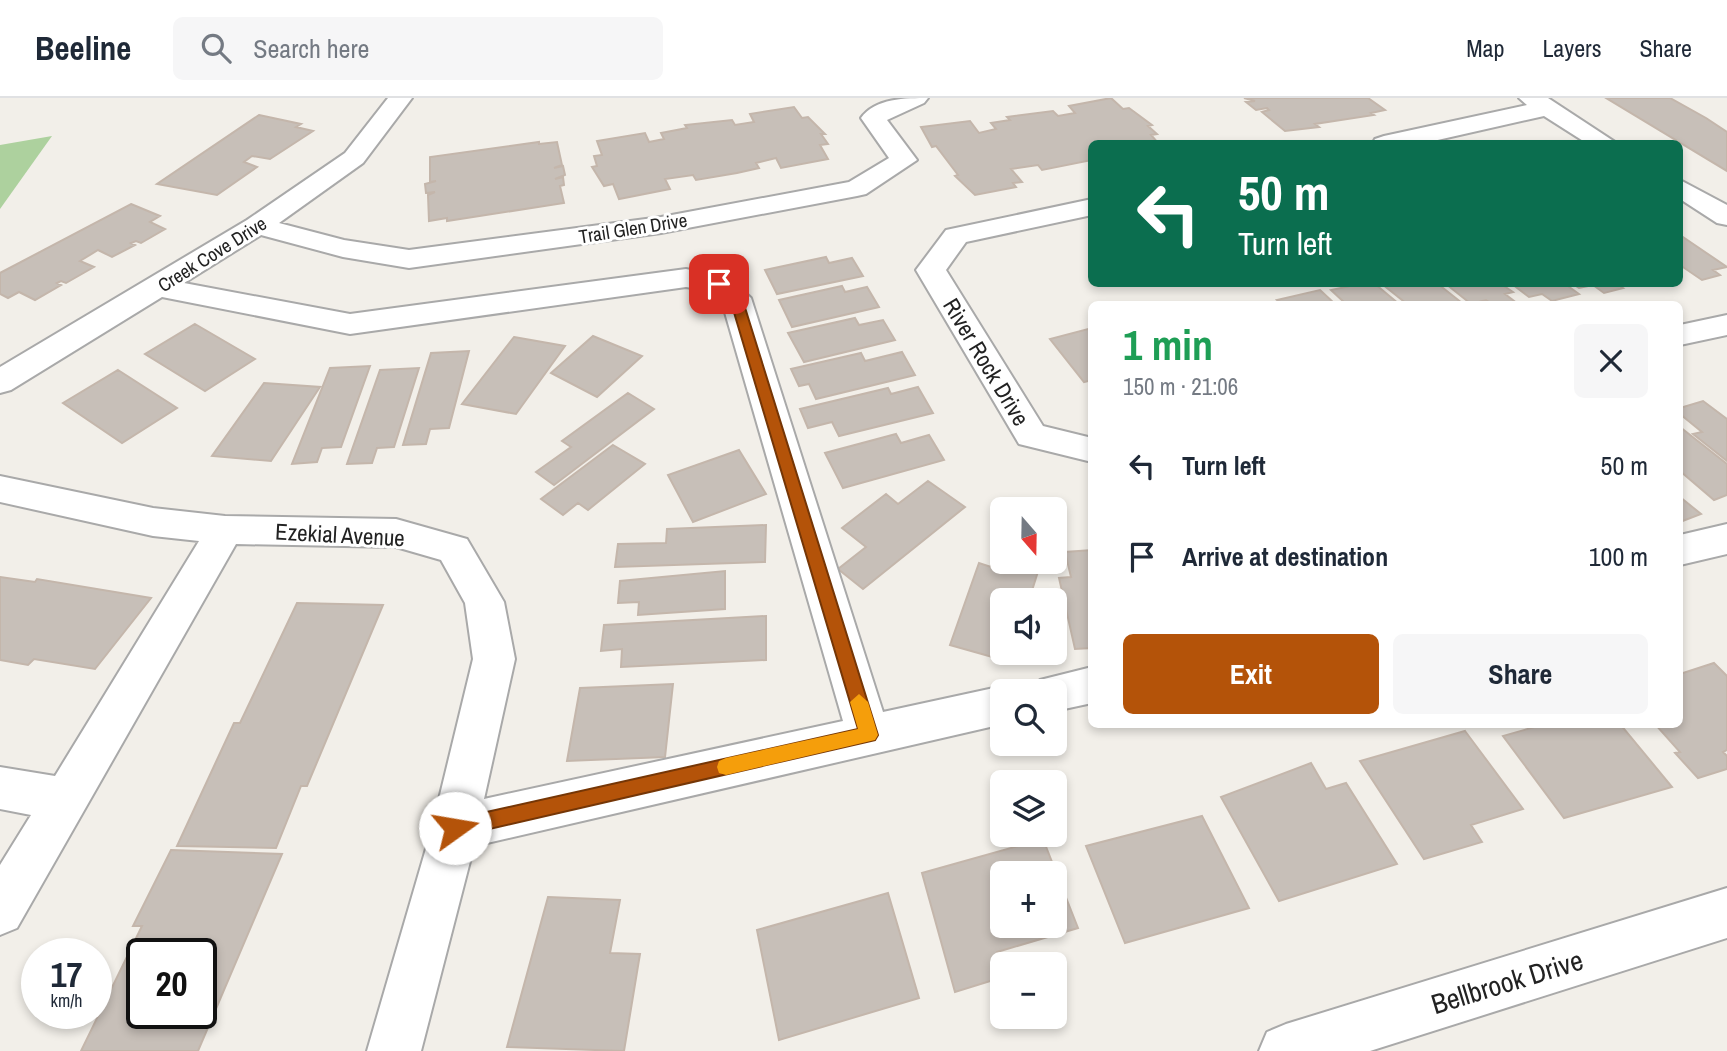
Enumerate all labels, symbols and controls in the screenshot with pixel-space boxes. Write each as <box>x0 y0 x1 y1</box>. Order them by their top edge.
search box <box>173 17 663 80</box>
text: Beeline <box>35 26 131 70</box>
icon: search <box>197 29 235 67</box>
text: Search here <box>253 31 369 66</box>
text: Map <box>1466 32 1504 64</box>
text: Layers <box>1542 32 1601 64</box>
text: Share <box>1639 32 1692 64</box>
text: 50 m <box>1238 159 1330 225</box>
icon: left <box>1123 168 1214 259</box>
street label: Trail Glen Drive <box>577 207 689 249</box>
street label: Creek Cove Drive <box>153 210 271 298</box>
text: Turn left <box>1238 222 1332 265</box>
pin <box>689 254 749 314</box>
icon: arrive <box>700 265 738 303</box>
street label: River Rock Drive <box>936 292 1037 431</box>
text: 1 min <box>1123 317 1213 373</box>
button: close <box>1574 324 1648 398</box>
text: 150 m · 21:06 <box>1123 371 1238 402</box>
icon: left <box>1123 447 1161 485</box>
text: Turn left <box>1182 448 1266 483</box>
text: 50 m <box>1601 448 1648 483</box>
north arrow <box>990 497 1068 574</box>
map controls <box>990 497 1067 1029</box>
street label: Ezekial Avenue <box>274 516 406 553</box>
icon: arrive <box>1123 538 1161 576</box>
text: Arrive at destination <box>1182 539 1388 574</box>
text: 100 m <box>1589 539 1648 574</box>
button: sound <box>990 588 1067 665</box>
button: Exit <box>1123 634 1379 714</box>
button: Share <box>1393 634 1648 714</box>
button: search <box>990 679 1067 756</box>
button: layers <box>990 770 1067 847</box>
position arrow <box>418 791 492 865</box>
button: + <box>990 861 1067 938</box>
speed limit sign: 20 <box>126 938 217 1029</box>
street label: Bellbrook Drive <box>1426 941 1588 1023</box>
text: 17 <box>51 951 82 998</box>
button: − <box>990 952 1067 1029</box>
text: km/h <box>51 988 83 1013</box>

